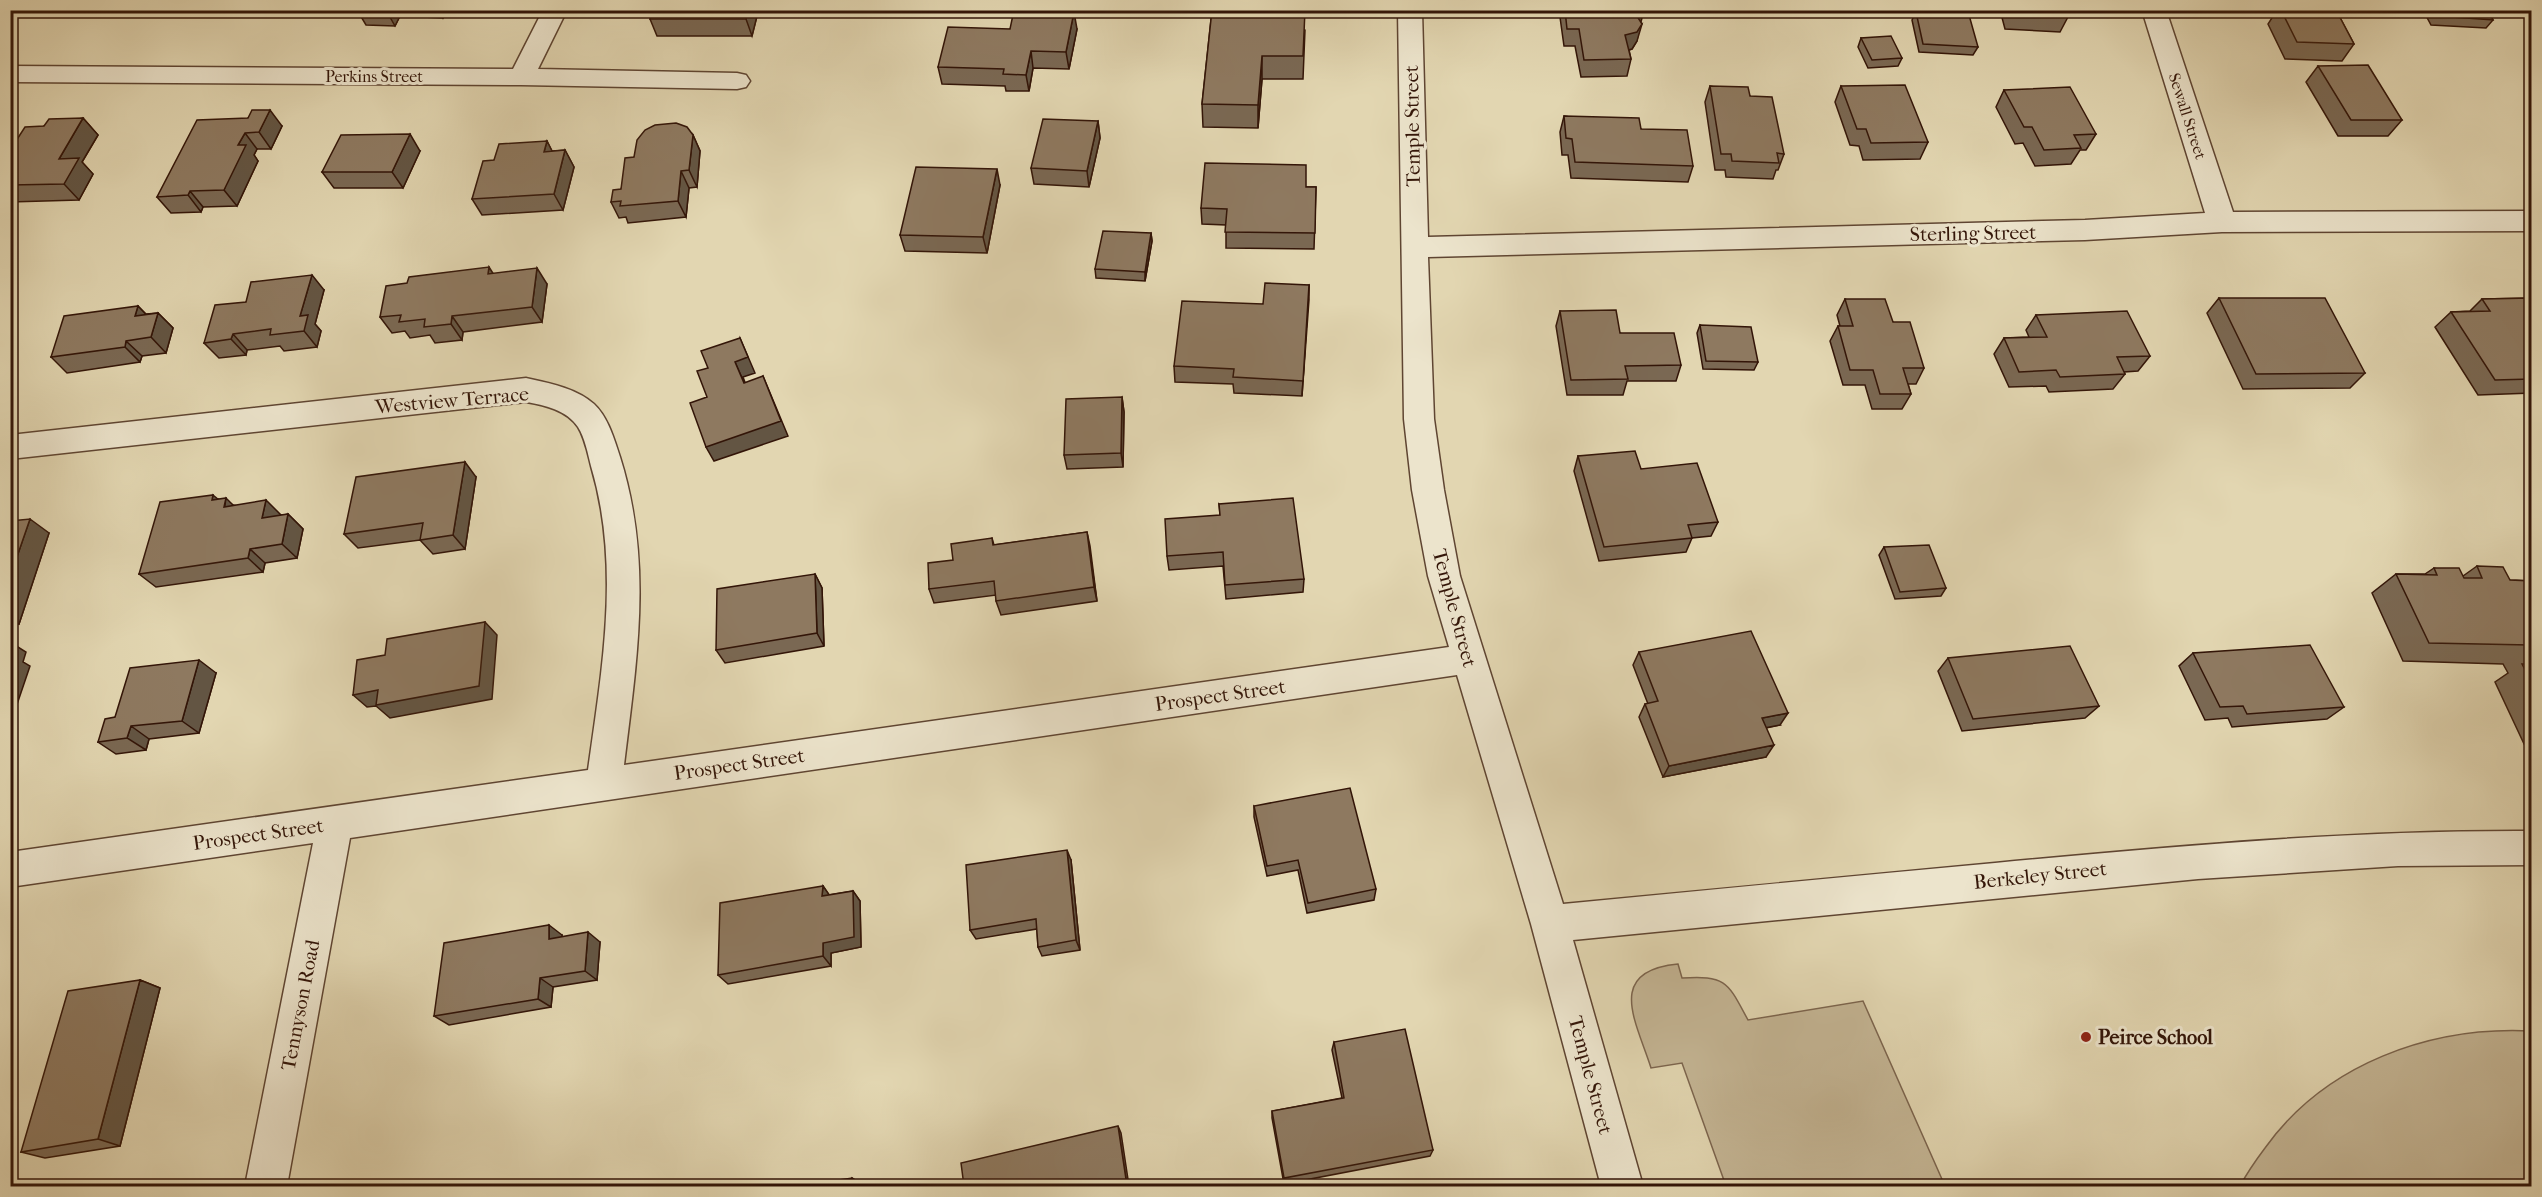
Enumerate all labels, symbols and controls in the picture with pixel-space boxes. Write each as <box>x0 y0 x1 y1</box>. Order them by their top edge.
street label: Temple Street <box>1400 65 1425 187</box>
street label: Perkins Street <box>325 67 423 86</box>
street label: Sewall Street <box>2165 71 2211 162</box>
street label: Sterling Street <box>1910 221 2036 246</box>
street label: Westview Terrace <box>373 382 530 419</box>
street label: Temple Street <box>1428 547 1481 670</box>
street label: Prospect Street <box>1153 675 1287 716</box>
street label: Prospect Street <box>672 744 806 785</box>
street label: Prospect Street <box>191 814 325 855</box>
street label: Berkeley Street <box>1972 857 2108 894</box>
street label: Tennyson Road <box>277 937 325 1072</box>
street label: Temple Street <box>1564 1014 1617 1137</box>
place label: Peirce School <box>2098 1026 2213 1049</box>
marker: Peirce School <box>2079 1030 2093 1044</box>

